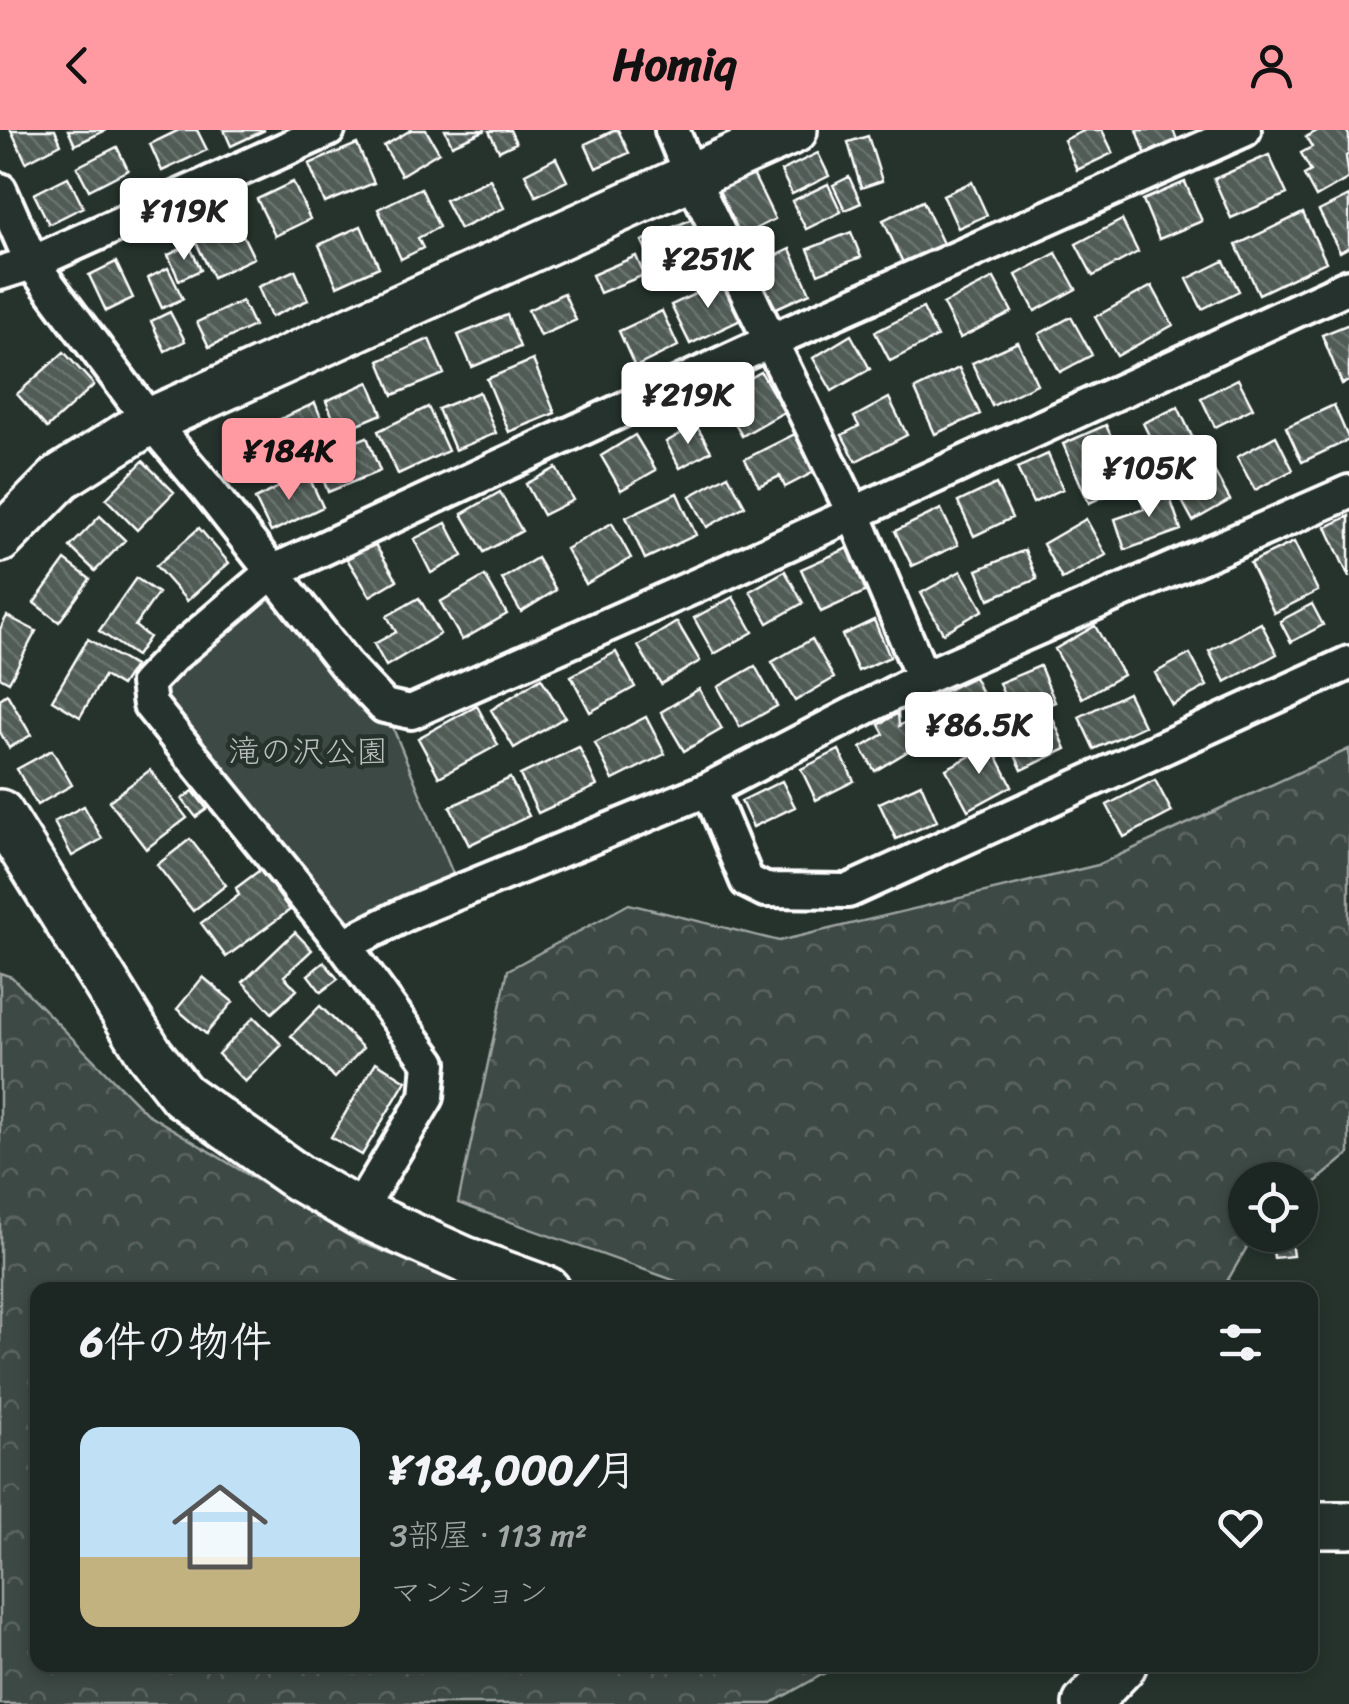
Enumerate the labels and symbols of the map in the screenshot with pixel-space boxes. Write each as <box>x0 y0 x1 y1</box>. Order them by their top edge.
pin: ¥119K <box>114 178 254 263</box>
pin: ¥251K <box>638 226 778 311</box>
pin: ¥219K <box>618 362 758 447</box>
pin: ¥184K <box>219 418 359 503</box>
pin: ¥105K <box>1079 435 1219 520</box>
pin: ¥86.5K <box>898 692 1060 777</box>
park label: 滝の沢公園 <box>228 723 388 780</box>

